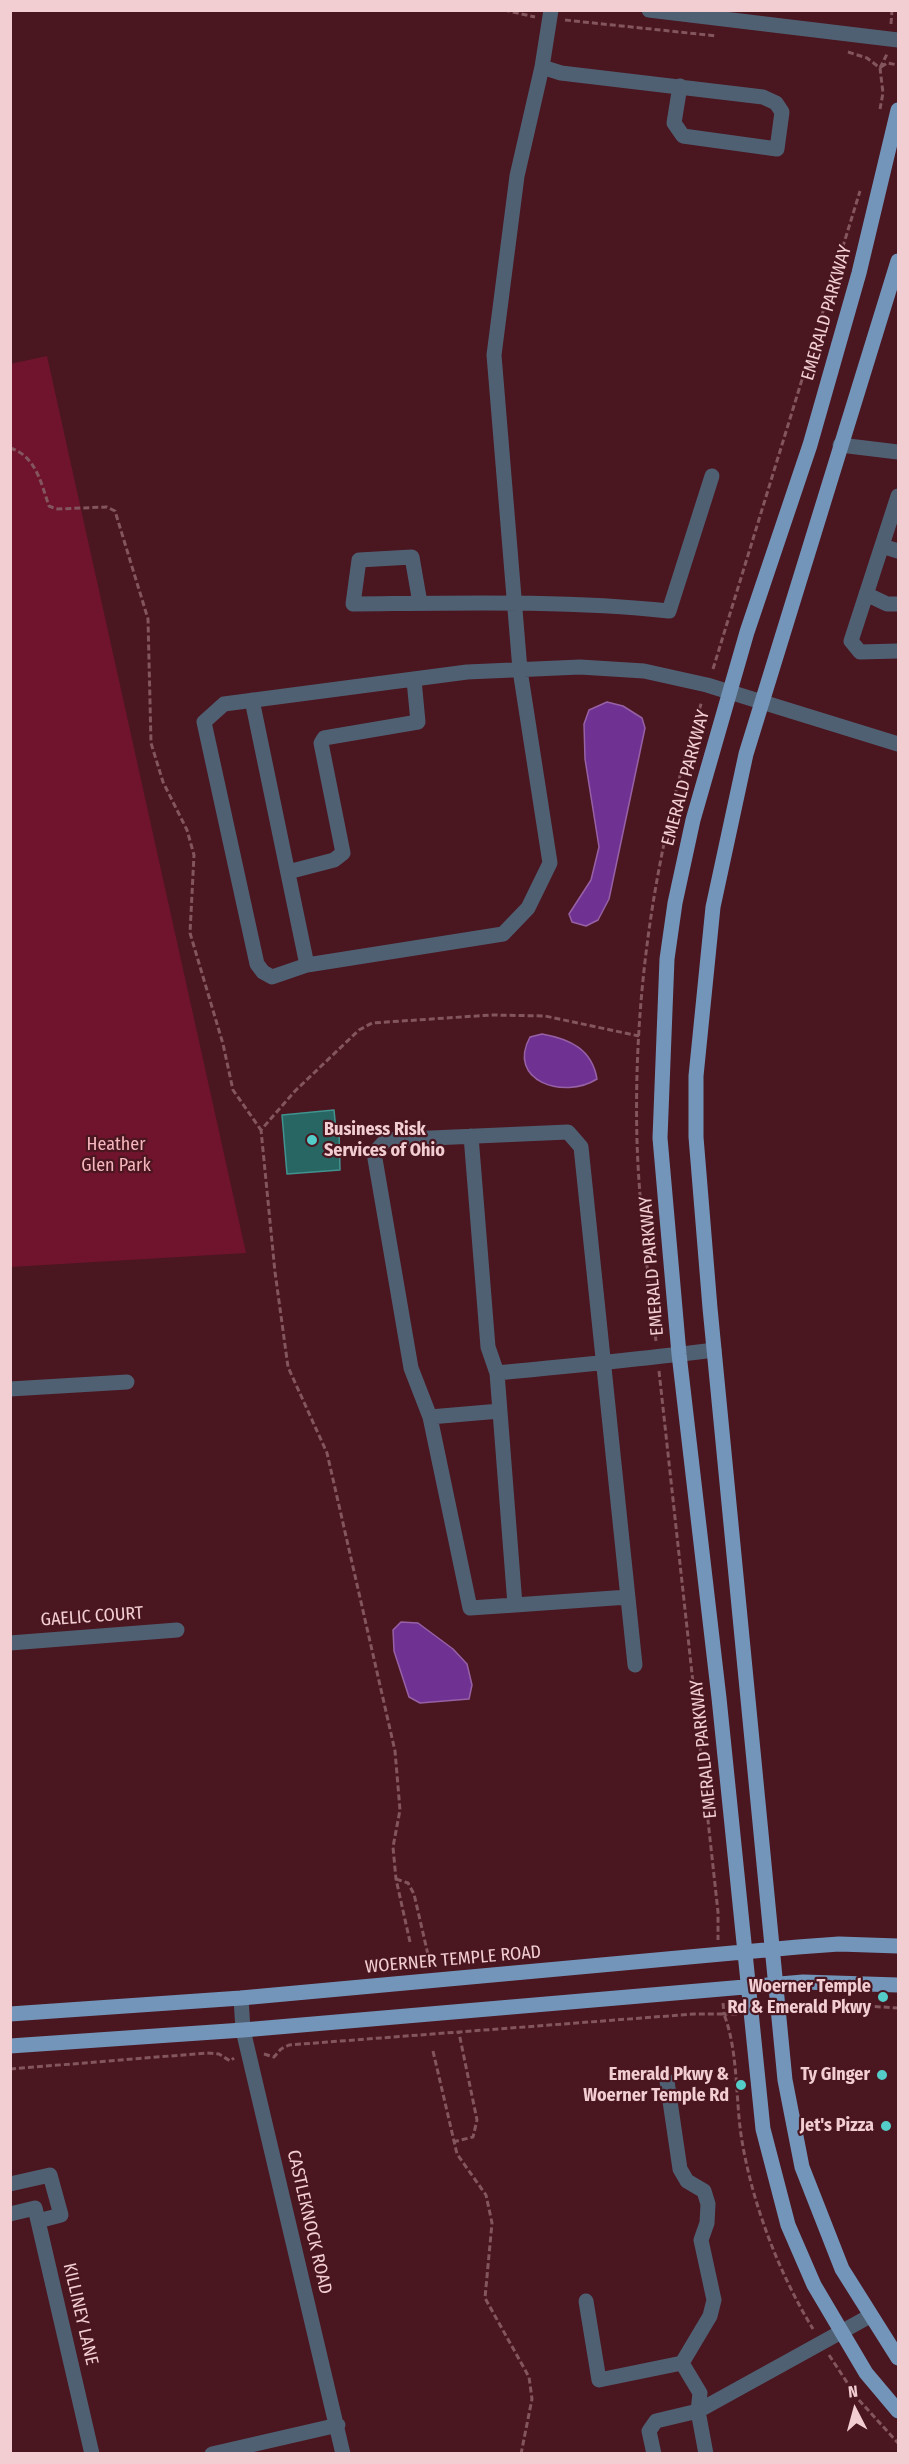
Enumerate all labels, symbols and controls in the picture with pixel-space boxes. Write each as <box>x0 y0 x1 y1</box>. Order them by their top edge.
street label: EMERALD PARKWAY <box>797 243 857 383</box>
street label: EMERALD PARKWAY <box>657 708 715 848</box>
place label: Business Risk Services of Ohio <box>324 1119 445 1162</box>
marker: Business Risk Services of Ohio <box>305 1133 319 1147</box>
park label: Heather Glen Park <box>81 1134 151 1176</box>
street label: EMERALD PARKWAY <box>635 1195 669 1337</box>
street label: GAELIC COURT <box>40 1603 144 1631</box>
street label: EMERALD PARKWAY <box>686 1678 722 1820</box>
street label: WOERNER TEMPLE ROAD <box>364 1942 542 1978</box>
place label: Woerner Temple Rd & Emerald Pkwy <box>727 1976 871 2018</box>
marker: Woerner Temple Rd & Emerald Pkwy <box>876 1990 890 2004</box>
place label: Emerald Pkwy & Woerner Temple Rd <box>583 2064 729 2106</box>
place label: Ty GInger <box>800 2064 870 2086</box>
marker: Ty GInger <box>875 2068 889 2082</box>
marker: Emerald Pkwy & Woerner Temple Rd <box>734 2078 748 2092</box>
place label: Jet's Pizza <box>800 2115 874 2137</box>
marker: Jet's Pizza <box>879 2119 893 2133</box>
street label: CASTLEKNOCK ROAD <box>282 2148 336 2296</box>
street label: KILLINEY LANE <box>58 2261 102 2367</box>
north arrow <box>825 2380 885 2440</box>
text: N <box>847 2382 859 2402</box>

